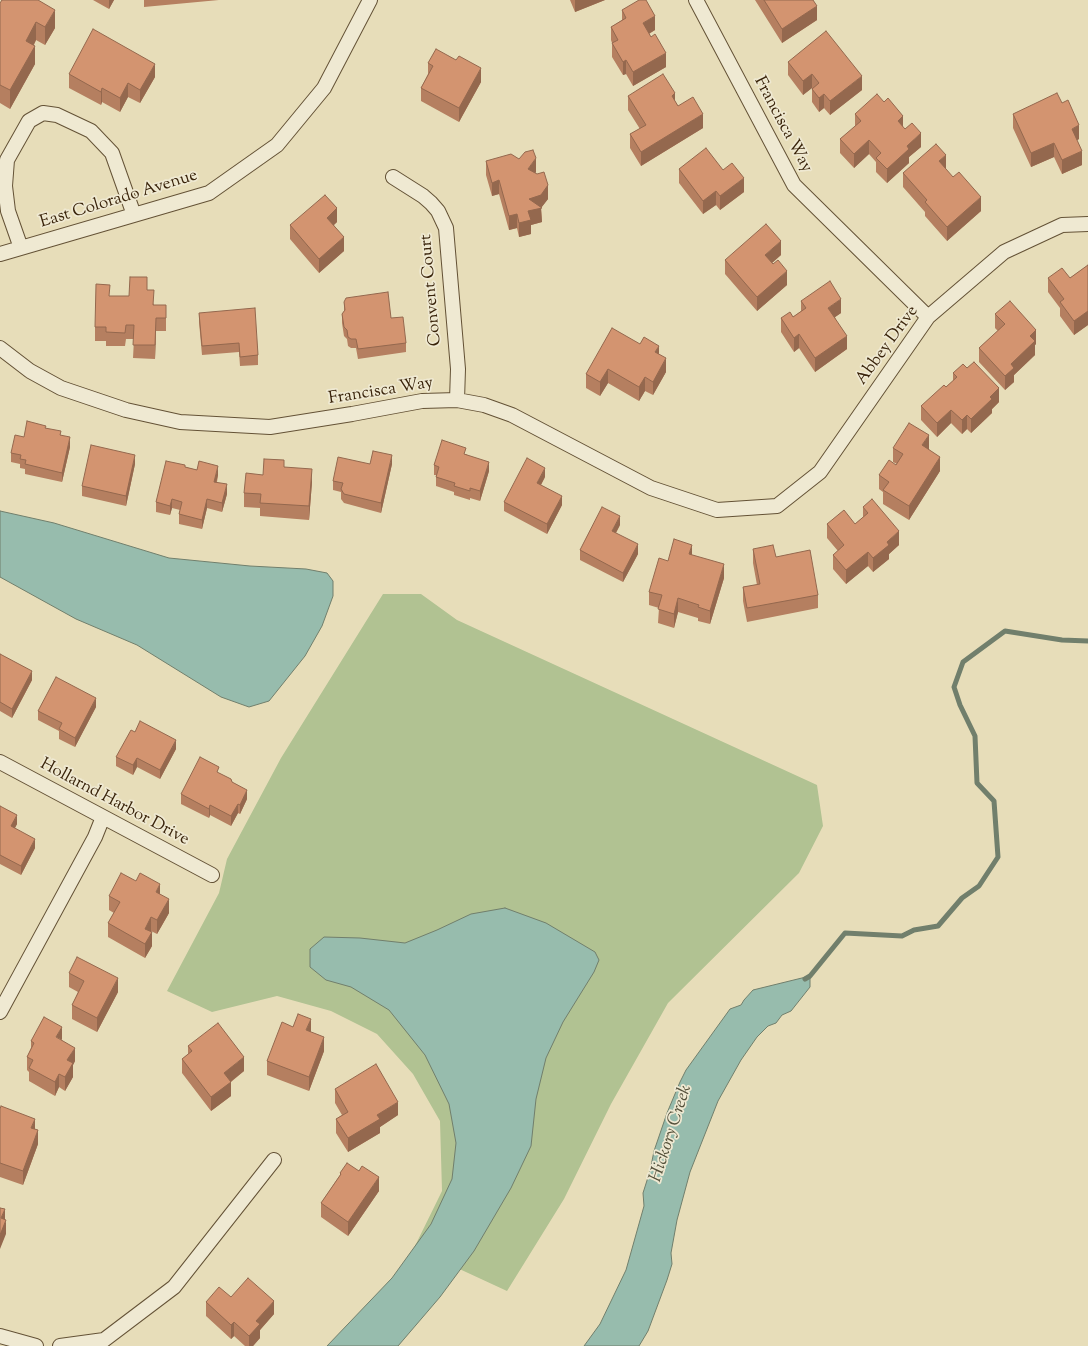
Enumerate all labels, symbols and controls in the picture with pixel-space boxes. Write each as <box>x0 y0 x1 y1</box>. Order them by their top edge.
street label: Francisca Way <box>748 74 816 176</box>
street label: East Colorado Avenue <box>38 166 200 234</box>
street label: Convent Court <box>417 233 447 347</box>
street label: Abbey Drive <box>852 302 924 390</box>
street label: Francisca Way <box>327 374 435 410</box>
street label: Hollarnd Harbor Drive <box>36 755 192 851</box>
water label: Hickory Creek <box>646 1083 698 1185</box>

